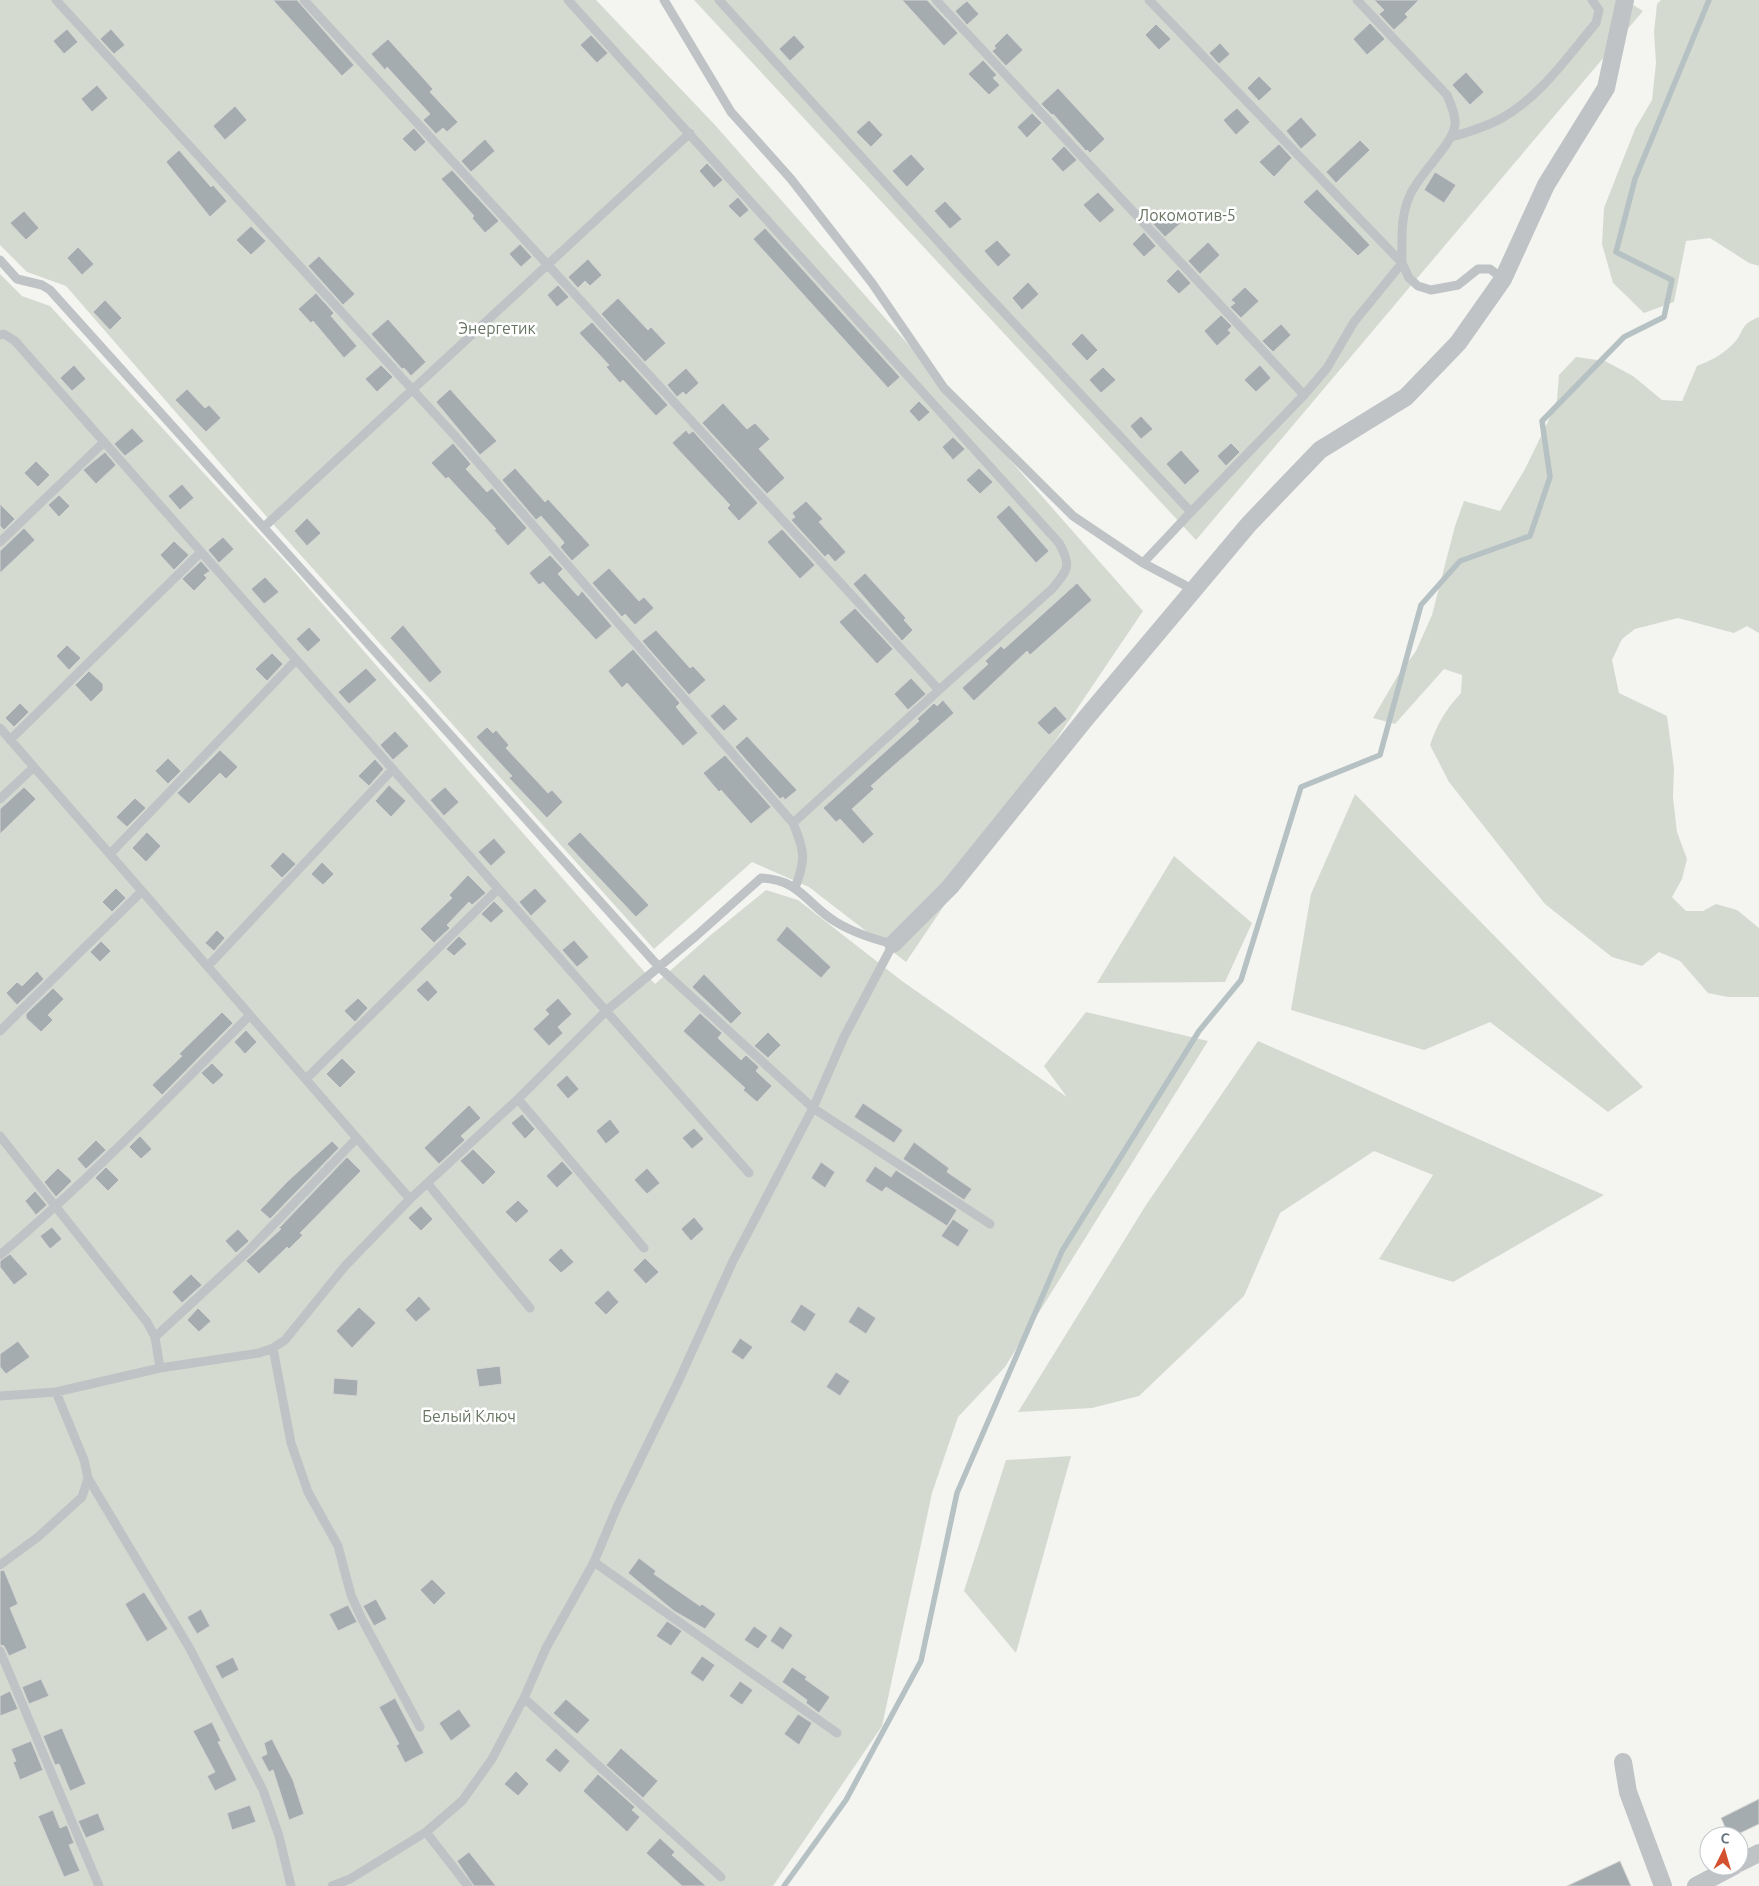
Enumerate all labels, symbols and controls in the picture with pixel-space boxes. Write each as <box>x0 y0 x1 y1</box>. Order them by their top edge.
park label: Локомотив-5 <box>1138 206 1236 224</box>
park label: Энергетик <box>458 319 536 337</box>
park label: Белый Ключ <box>422 1407 516 1425</box>
north arrow <box>1699 1826 1749 1876</box>
text: С <box>1720 1830 1730 1846</box>

